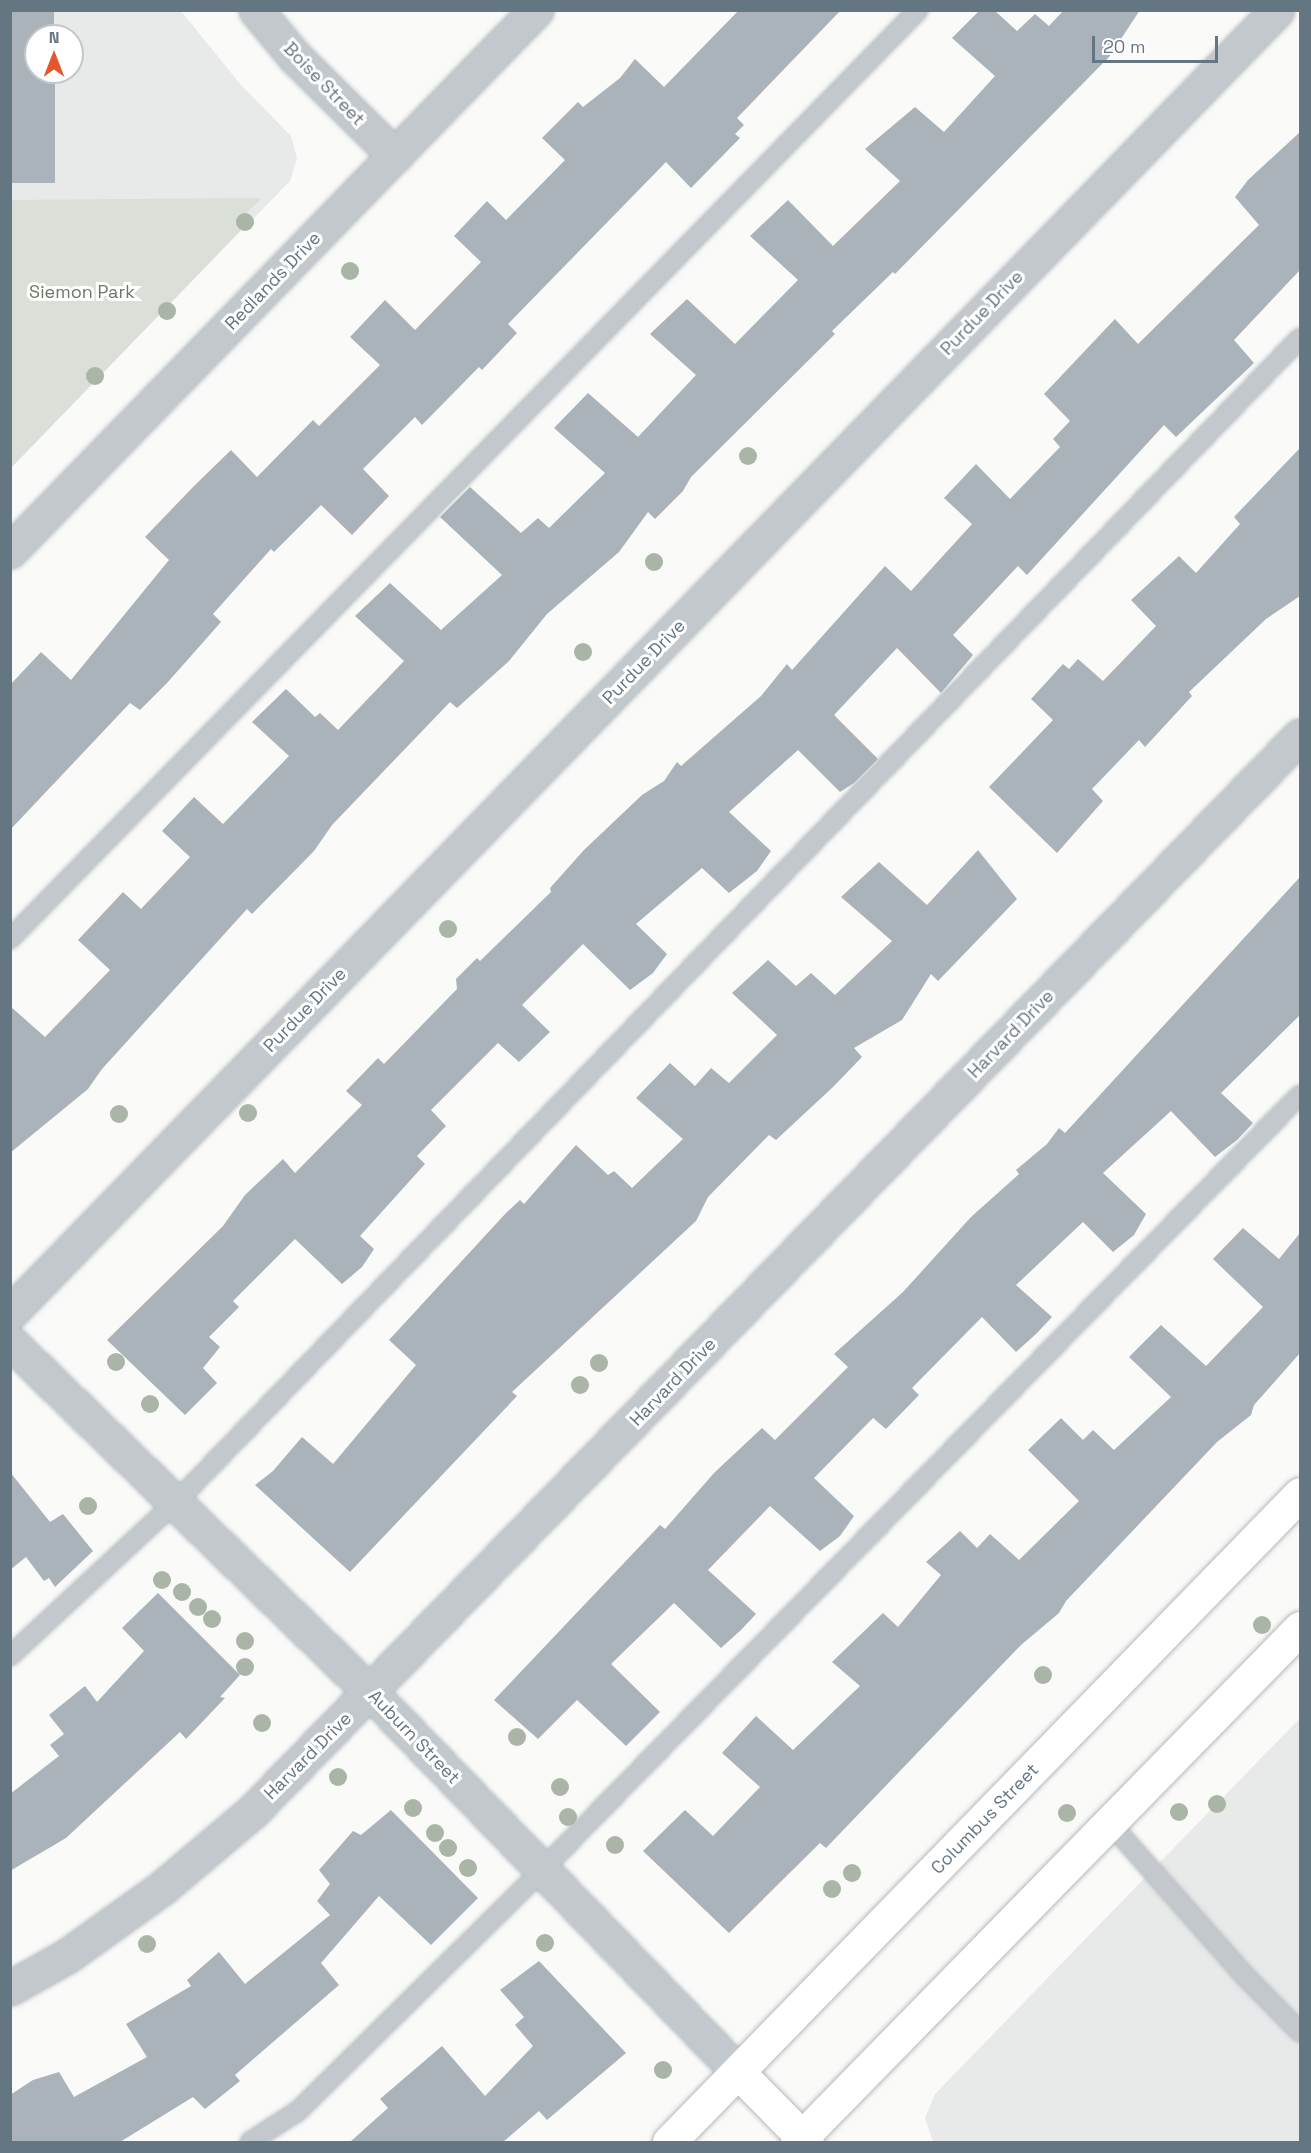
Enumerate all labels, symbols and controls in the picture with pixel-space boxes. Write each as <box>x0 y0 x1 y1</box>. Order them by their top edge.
north arrow <box>24 24 84 84</box>
scale bar <box>1095 24 1221 62</box>
text: N <box>49 27 59 48</box>
text: 20 m <box>1103 35 1146 58</box>
street label: Boise Street <box>279 38 369 130</box>
street label: Redlands Drive <box>221 227 325 335</box>
street label: Purdue Drive <box>936 266 1028 360</box>
park label: Siemon Park <box>29 281 135 303</box>
street label: Purdue Drive <box>598 615 690 709</box>
street label: Purdue Drive <box>259 963 351 1057</box>
street label: Harvard Drive <box>963 985 1059 1083</box>
street label: Harvard Drive <box>625 1333 721 1431</box>
street label: Auburn Street <box>364 1685 464 1789</box>
street label: Harvard Drive <box>260 1708 356 1804</box>
street label: Columbus Street <box>927 1759 1043 1879</box>

